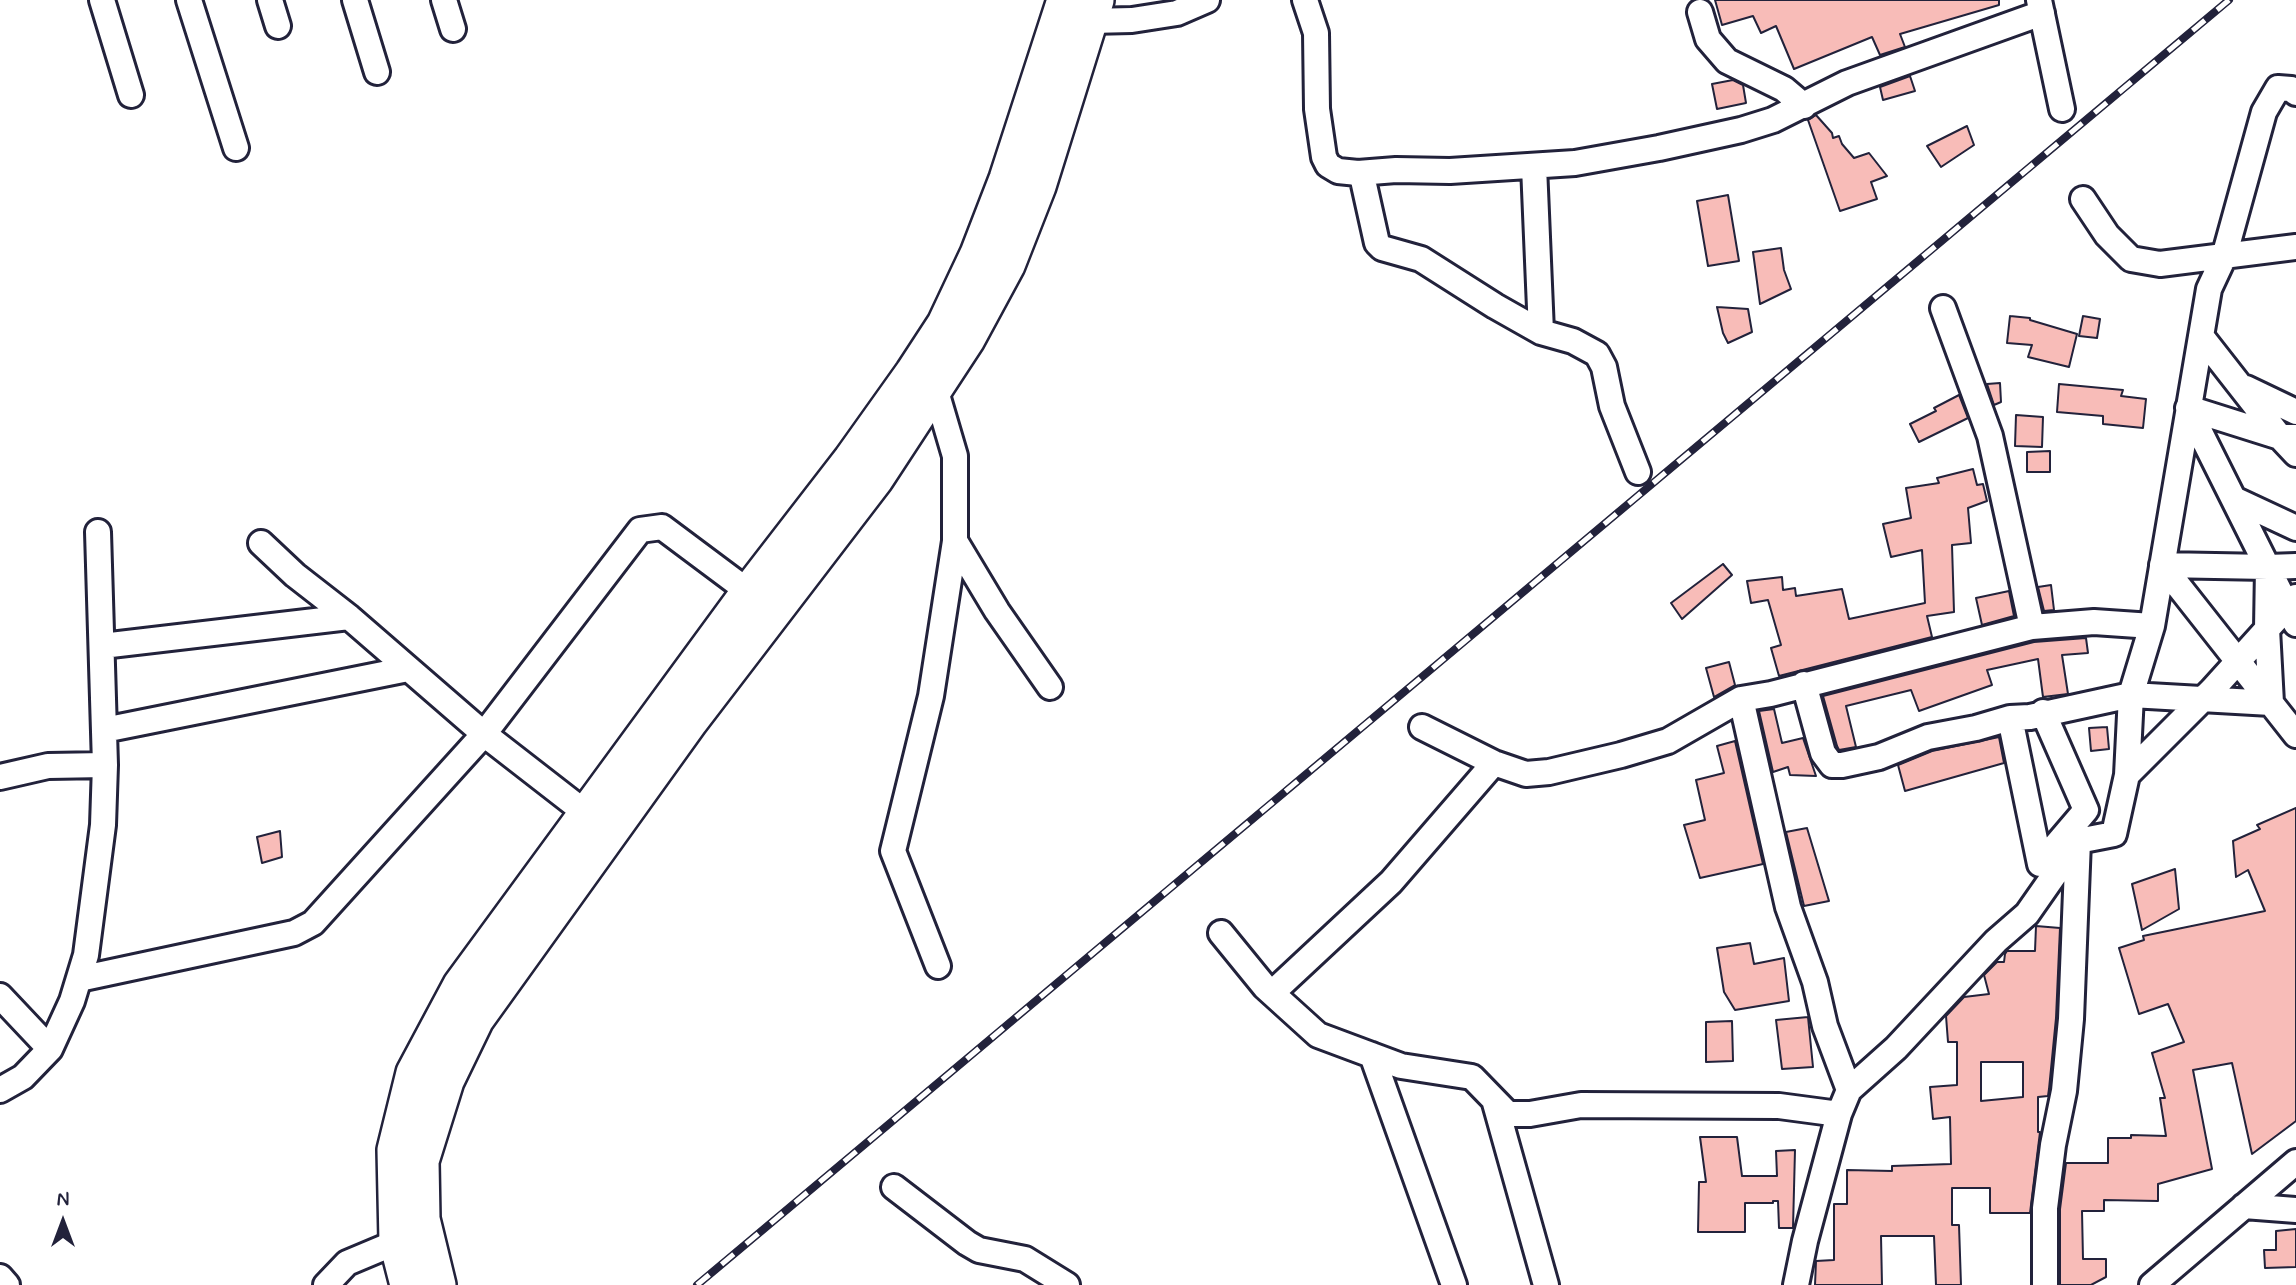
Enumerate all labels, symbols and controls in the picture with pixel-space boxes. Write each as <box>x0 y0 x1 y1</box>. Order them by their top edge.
north arrow <box>28 1187 98 1257</box>
text: N <box>57 1188 69 1213</box>

